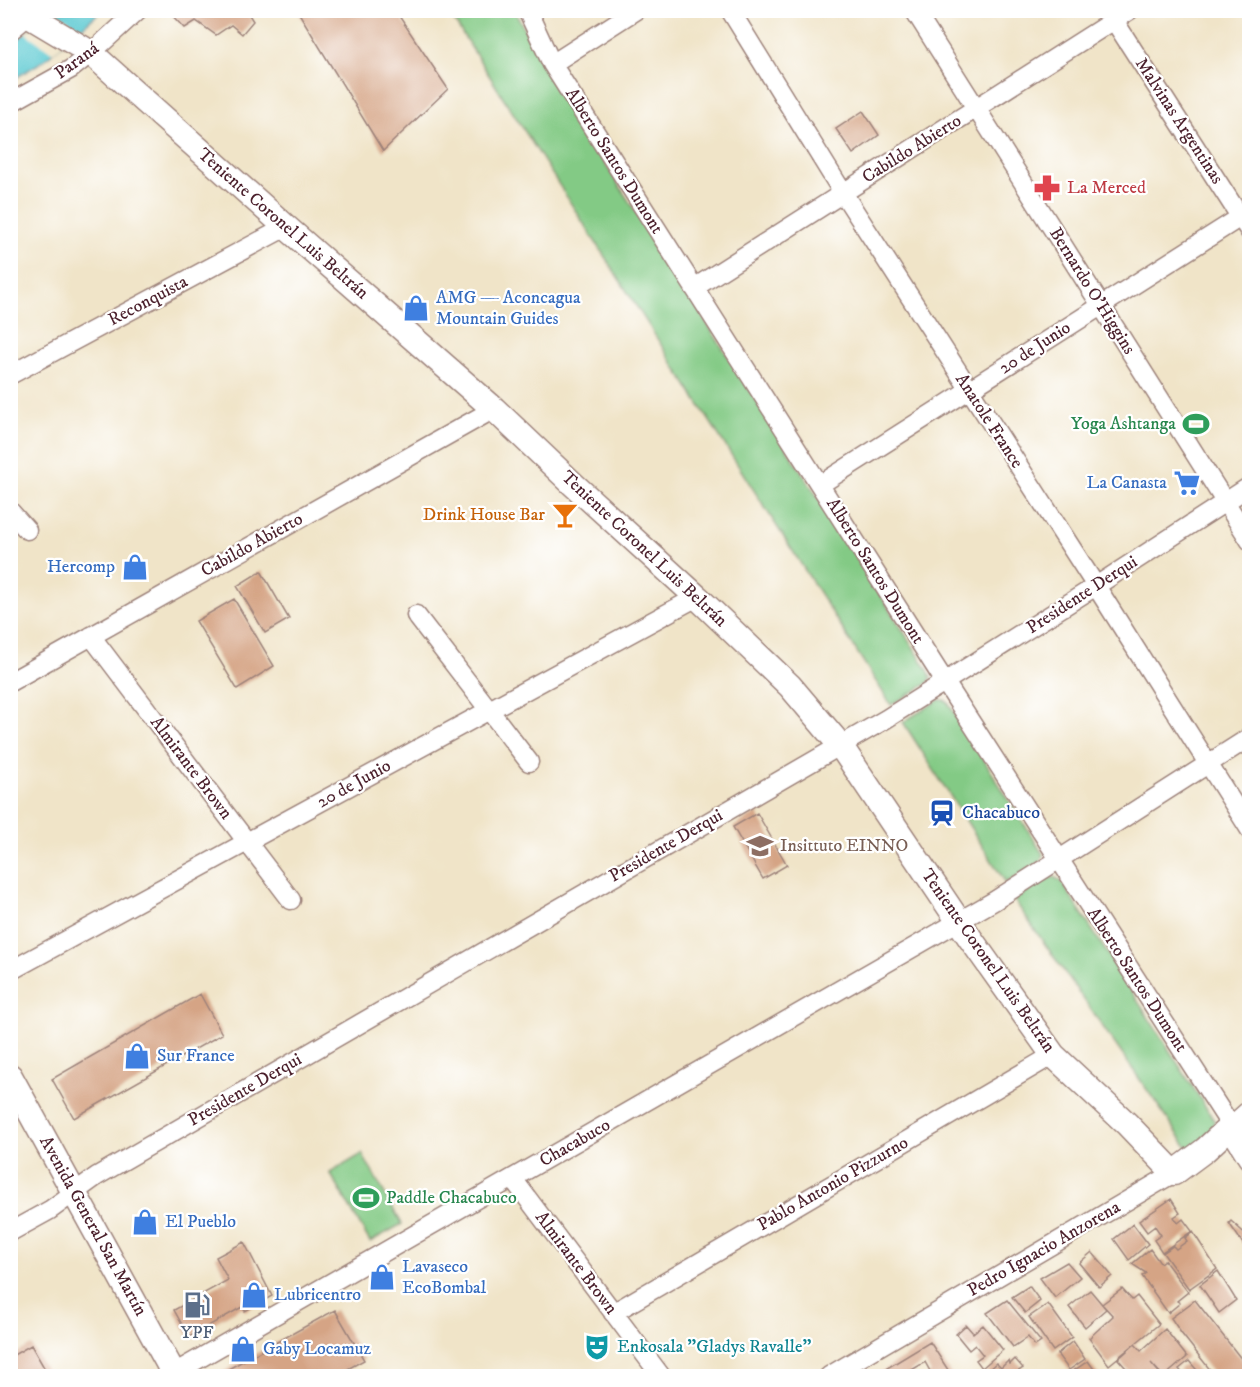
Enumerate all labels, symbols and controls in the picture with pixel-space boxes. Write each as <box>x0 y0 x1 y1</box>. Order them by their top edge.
street label: Paraná <box>51 37 104 84</box>
street label: Malvinas Argentinas <box>1130 54 1228 188</box>
street label: Alberto Santos Dumont <box>560 84 668 238</box>
street label: Cabildo Abierto <box>858 110 966 188</box>
street label: Teniente Coronel Luis Beltrán <box>193 144 373 305</box>
pharmacy icon: La Merced <box>1032 173 1062 203</box>
place label: La Merced <box>1067 177 1146 199</box>
street label: Bernardo O'Higgins <box>1044 223 1140 359</box>
street label: Reconquista <box>104 271 192 331</box>
place label: AMG — Aconcagua Mountain Guides <box>436 287 581 330</box>
shop icon: AMG — Aconcagua Mountain Guides <box>401 293 431 323</box>
street label: 20 de Junio <box>995 317 1075 379</box>
street label: Anatole France <box>950 369 1028 473</box>
sports icon: Yoga Ashtanga <box>1181 409 1211 439</box>
place label: Yoga Ashtanga <box>1071 413 1176 435</box>
street label: Teniente Coronel Luis Beltrán <box>556 466 732 632</box>
supermarket icon: La Canasta <box>1172 468 1202 498</box>
place label: La Canasta <box>1086 472 1167 494</box>
street label: Alberto Santos Dumont <box>821 494 929 648</box>
bar icon: Drink House Bar <box>550 500 580 530</box>
place label: Drink House Bar <box>423 504 545 526</box>
street label: Cabildo Abierto <box>197 508 307 582</box>
street label: Presidente Derqui <box>1022 551 1142 639</box>
shop icon: Hercomp <box>120 552 150 582</box>
place label: Hercomp <box>47 556 115 578</box>
street label: Almirante Brown <box>145 712 237 824</box>
street label: 20 de Junio <box>313 755 395 813</box>
station icon: Chacabuco <box>927 798 957 828</box>
place label: Chacabuco <box>962 802 1040 824</box>
street label: Presidente Derqui <box>605 805 727 887</box>
school or university icon: Insittuto EINNO <box>745 831 775 861</box>
place label: Insittuto EINNO <box>780 835 908 857</box>
street label: Teniente Coronel Luis Beltrán <box>916 865 1060 1058</box>
street label: Alberto Santos Dumont <box>1082 904 1192 1057</box>
shop icon: Sur France <box>122 1041 152 1071</box>
place label: Sur France <box>157 1045 235 1067</box>
street label: Presidente Derqui <box>184 1049 306 1131</box>
street label: Chacabuco <box>536 1114 615 1172</box>
street label: Avenida General San Martín <box>34 1132 152 1320</box>
street label: Pablo Antonio Pizzurno <box>754 1132 913 1236</box>
sports icon: Paddle Chacabuco <box>351 1183 381 1213</box>
place label: Paddle Chacabuco <box>386 1187 517 1209</box>
street label: Pedro Ignacio Anzorena <box>964 1196 1125 1302</box>
shop icon: El Pueblo <box>130 1207 160 1237</box>
street label: Almirante Brown <box>530 1207 622 1319</box>
place label: El Pueblo <box>165 1211 236 1233</box>
place label: Lavaseco EcoBombal <box>402 1256 487 1299</box>
shop icon: Lavaseco EcoBombal <box>367 1262 397 1292</box>
shop icon: Lubricentro <box>239 1280 269 1310</box>
place label: Lubricentro <box>274 1284 361 1306</box>
fuel station icon: YPF <box>182 1290 212 1320</box>
place label: YPF <box>180 1322 214 1344</box>
theatre icon: Enkosala "Gladys Ravalle" <box>582 1332 612 1362</box>
shop icon: Gaby Locamuz <box>228 1334 258 1364</box>
place label: Enkosala "Gladys Ravalle" <box>617 1336 811 1358</box>
place label: Gaby Locamuz <box>263 1338 371 1360</box>

